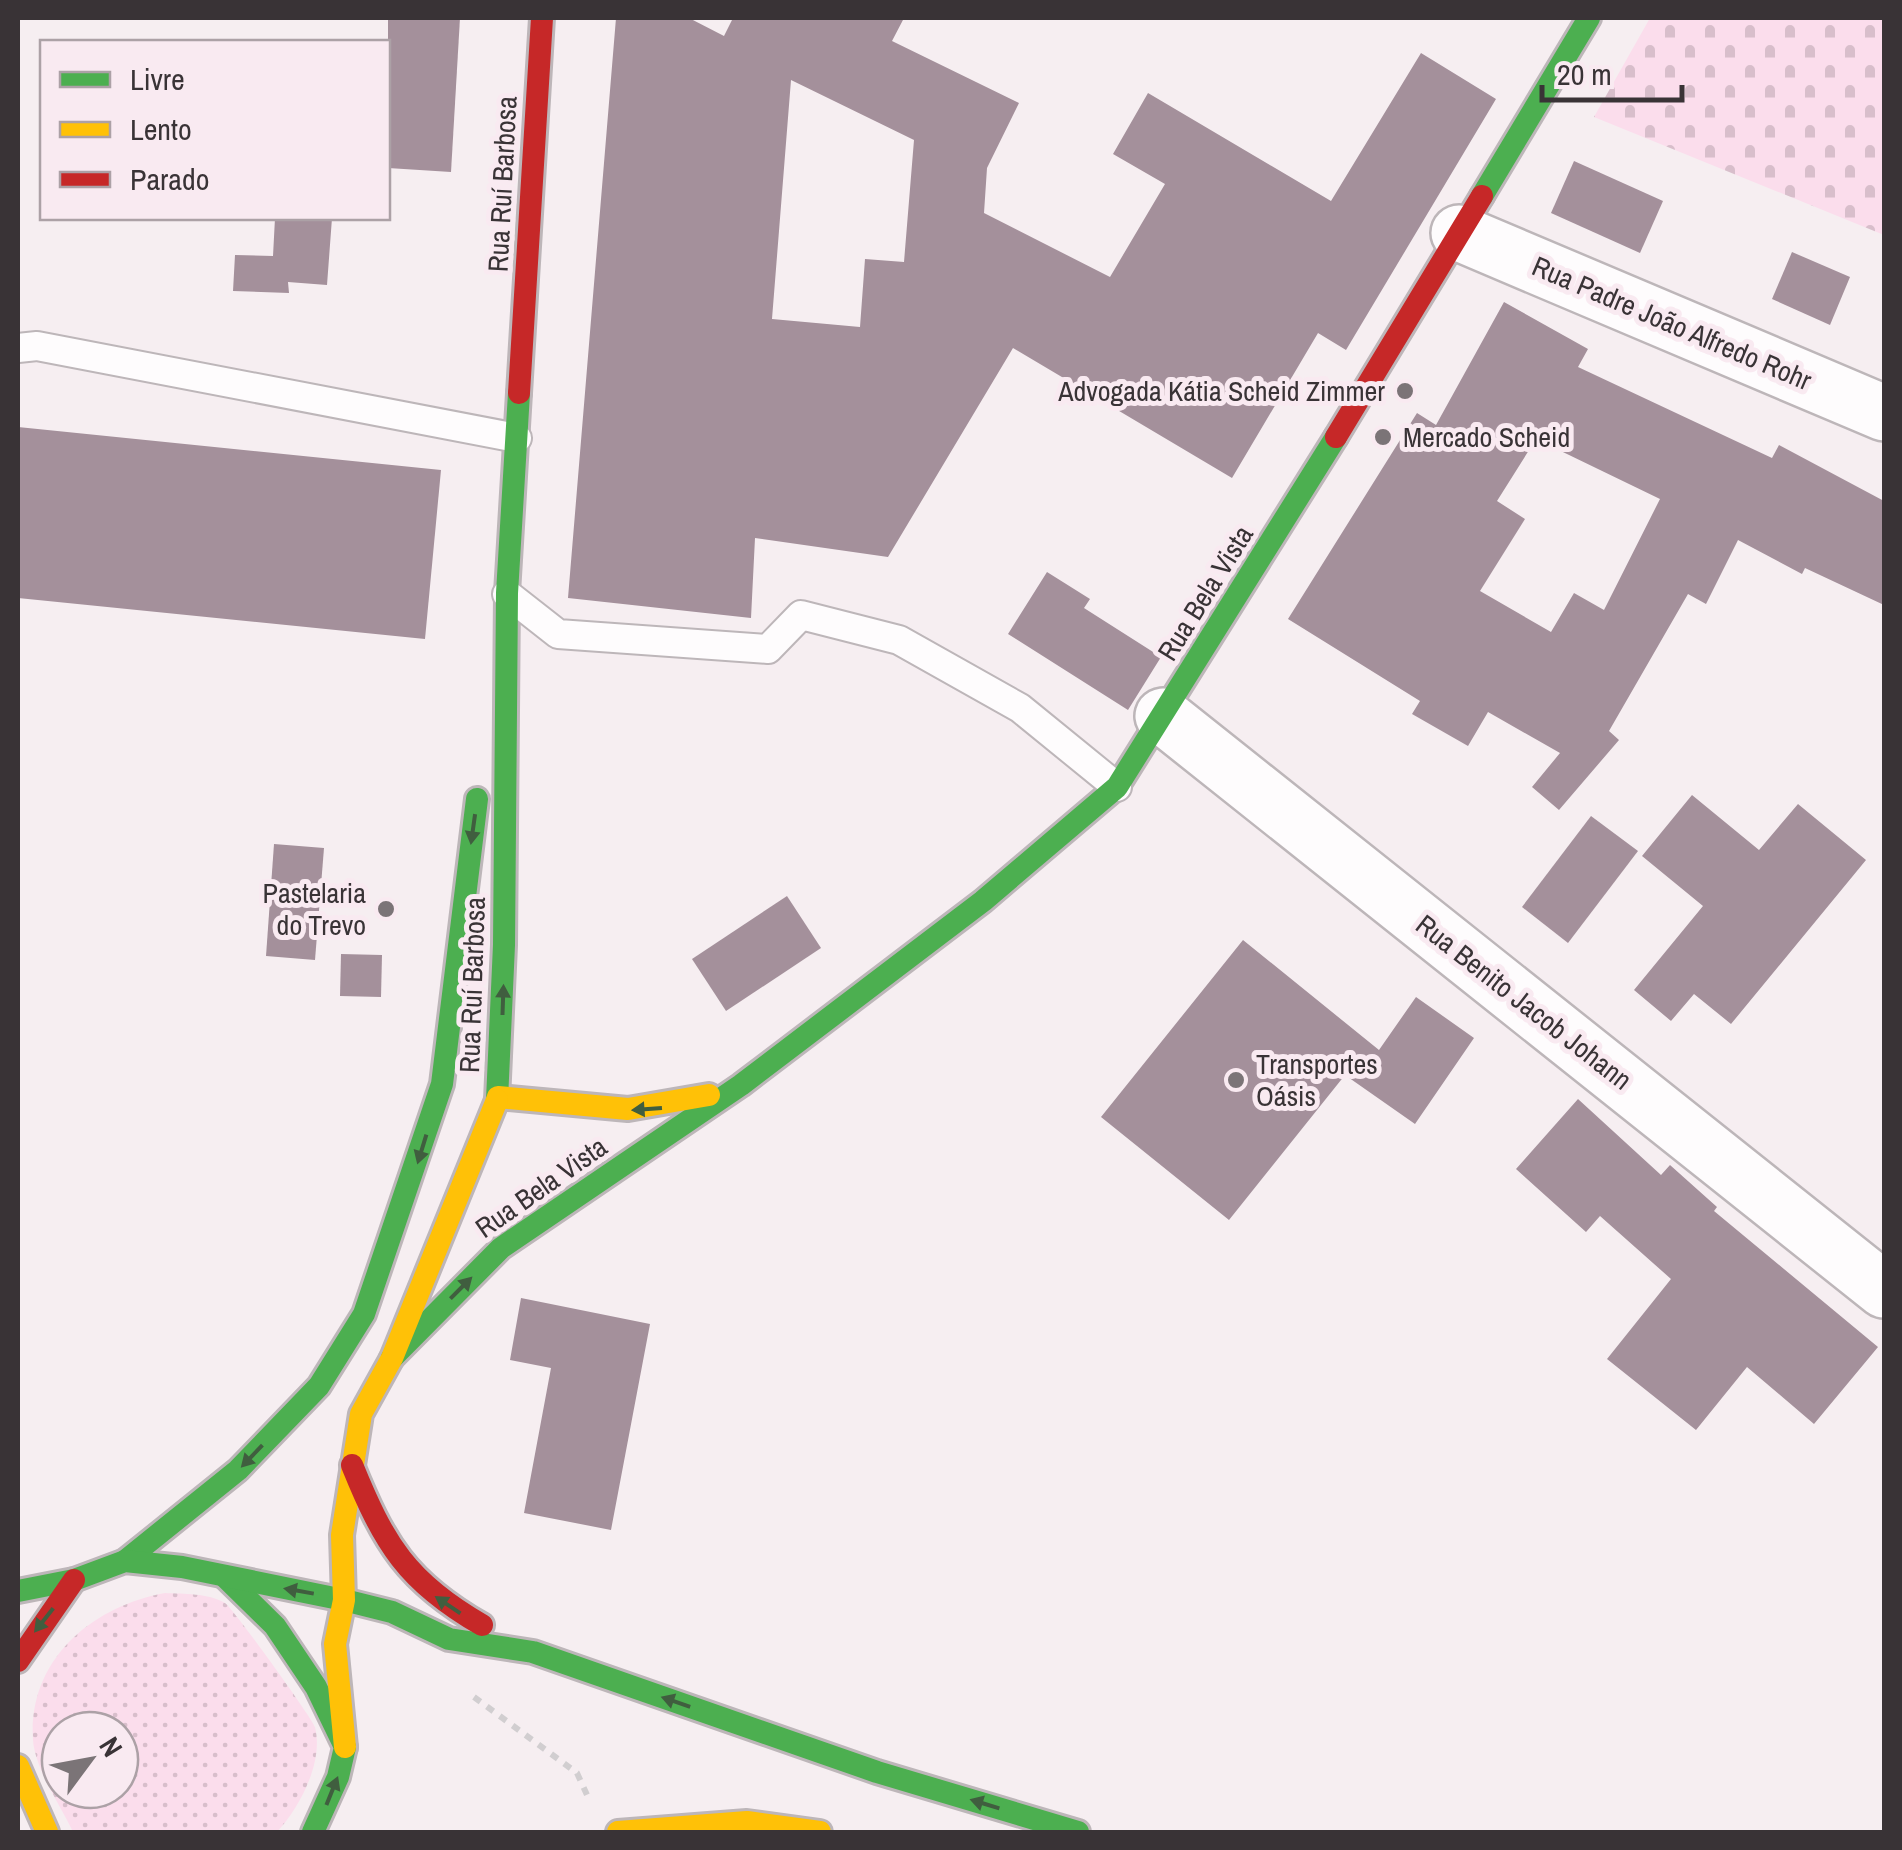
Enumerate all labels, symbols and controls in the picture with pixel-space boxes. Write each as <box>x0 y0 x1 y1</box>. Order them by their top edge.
legend <box>40 40 390 220</box>
scale bar <box>1542 40 1682 102</box>
text: 20 m <box>1557 54 1612 94</box>
text: Livre <box>130 59 185 99</box>
street label: Rua Ruí Barbosa <box>478 95 526 273</box>
text: Lento <box>130 109 192 149</box>
text: Parado <box>130 159 209 199</box>
street label: Rua Padre João Alfredo Rohr <box>1527 247 1818 399</box>
place label: Advogada Kátia Scheid Zimmer <box>1057 372 1385 410</box>
marker: Advogada Kátia Scheid Zimmer <box>1394 380 1416 402</box>
place label: Mercado Scheid <box>1403 418 1570 456</box>
marker: Mercado Scheid <box>1372 426 1394 448</box>
street label: Rua Bela Vista <box>1148 518 1262 668</box>
one-way arrow <box>464 813 480 845</box>
place label: Pastelaria do Trevo <box>263 874 366 944</box>
street label: Rua Ruí Barbosa <box>450 896 494 1074</box>
marker: Pastelaria do Trevo <box>375 898 397 920</box>
street label: Rua Benito Jacob Johann <box>1408 906 1640 1098</box>
one-way arrow <box>495 983 511 1015</box>
place label: Transportes Oásis <box>1256 1045 1378 1115</box>
marker: Transportes Oásis <box>1225 1069 1247 1091</box>
one-way arrow <box>630 1101 662 1117</box>
street label: Rua Bela Vista <box>468 1127 615 1246</box>
one-way arrow <box>414 1134 429 1164</box>
one-way arrow <box>448 1277 472 1301</box>
one-way arrow <box>240 1444 263 1468</box>
one-way arrow <box>283 1583 314 1599</box>
one-way arrow <box>435 1596 462 1614</box>
one-way arrow <box>34 1607 55 1632</box>
one-way arrow <box>661 1694 691 1709</box>
north arrow <box>40 1710 140 1810</box>
text: N <box>91 1730 132 1764</box>
one-way arrow <box>324 1776 340 1806</box>
one-way arrow <box>969 1796 999 1811</box>

